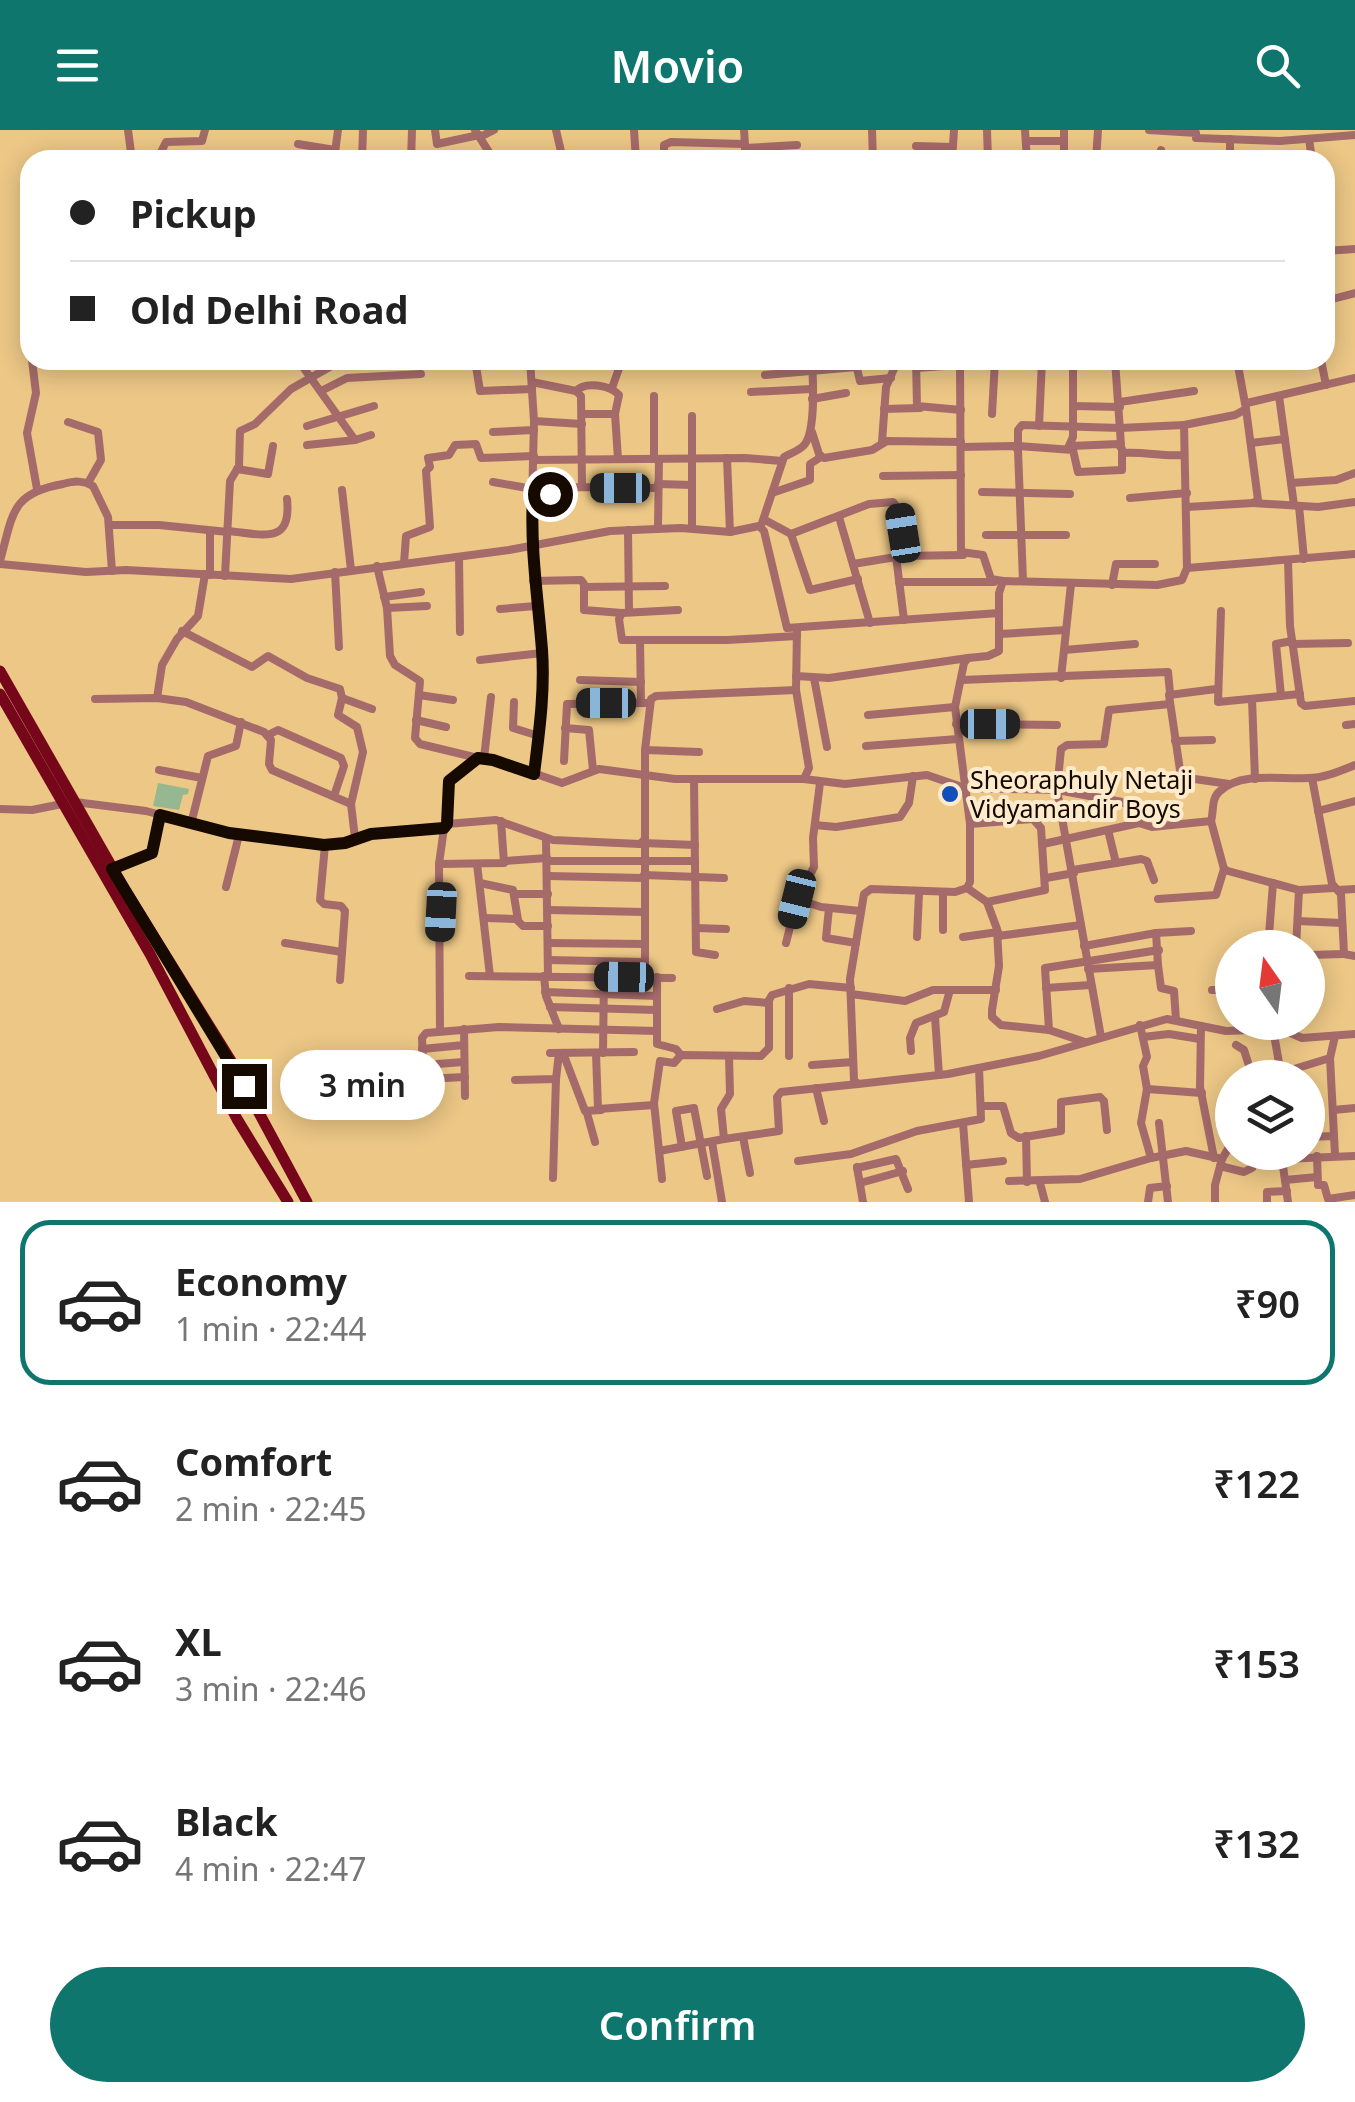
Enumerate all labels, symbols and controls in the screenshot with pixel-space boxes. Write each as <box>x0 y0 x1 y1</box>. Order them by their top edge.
text: Movio <box>611 35 744 96</box>
icon: menu <box>50 38 105 93</box>
icon: search <box>1250 38 1305 93</box>
text: Pickup <box>130 187 257 239</box>
text: Old Delhi Road <box>130 283 409 335</box>
route start <box>528 472 573 517</box>
car <box>590 473 650 503</box>
car <box>883 501 923 565</box>
car <box>576 688 636 718</box>
car <box>960 709 1020 739</box>
place label: Sheoraphuly Netaji Vidyamandir Boys <box>970 762 1193 825</box>
marker: Sheoraphuly Netaji Vidyamandir Boys <box>939 783 961 805</box>
car <box>775 866 819 932</box>
car <box>424 881 458 943</box>
north arrow <box>1215 930 1325 1040</box>
map controls <box>1215 930 1325 1170</box>
car <box>594 961 654 993</box>
callout: 3 min <box>279 1051 444 1121</box>
button: layers <box>1215 1060 1325 1170</box>
text: 3 min <box>319 1063 406 1106</box>
route end <box>222 1064 267 1109</box>
text: Economy <box>175 1255 347 1307</box>
icon: car <box>55 1258 145 1348</box>
text: ₹90 <box>1235 1277 1300 1329</box>
text: 1 min · 22:44 <box>175 1307 367 1350</box>
text: Comfort <box>175 1435 332 1487</box>
icon: car <box>55 1438 145 1528</box>
text: ₹122 <box>1213 1457 1300 1509</box>
text: 2 min · 22:45 <box>175 1487 367 1530</box>
text: XL <box>175 1615 222 1667</box>
icon: car <box>55 1618 145 1708</box>
text: ₹153 <box>1213 1637 1300 1689</box>
text: 3 min · 22:46 <box>175 1667 367 1710</box>
text: Black <box>175 1795 278 1847</box>
icon: car <box>55 1798 145 1888</box>
text: ₹132 <box>1213 1817 1300 1869</box>
text: 4 min · 22:47 <box>175 1847 367 1890</box>
button: Confirm <box>50 1967 1305 2082</box>

